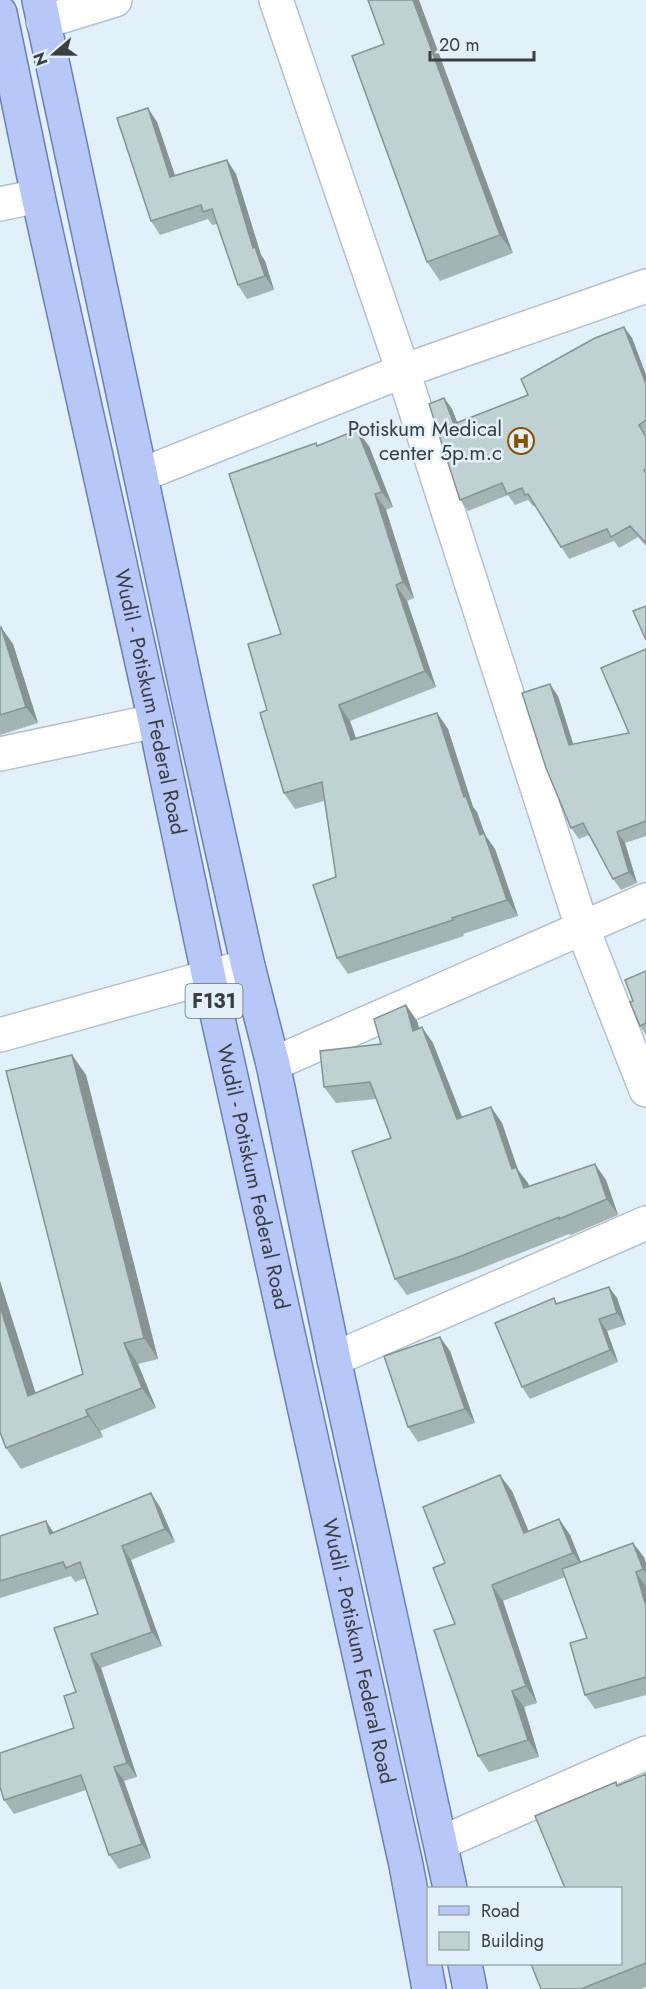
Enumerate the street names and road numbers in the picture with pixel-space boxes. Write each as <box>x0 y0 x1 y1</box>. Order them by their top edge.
street label: Wudil - Potiskum Federal Road <box>107 566 193 837</box>
road number: F131 <box>186 984 242 1018</box>
street label: Wudil - Potiskum Federal Road <box>209 1041 297 1312</box>
street label: Wudil - Potiskum Federal Road <box>314 1516 403 1787</box>

